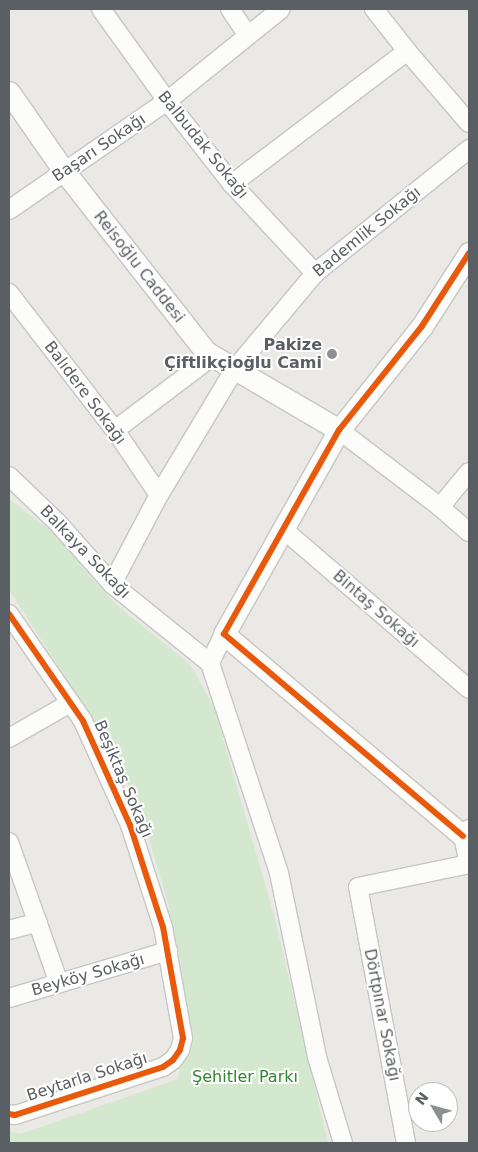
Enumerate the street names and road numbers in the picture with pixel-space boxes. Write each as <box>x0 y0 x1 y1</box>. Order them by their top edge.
street label: Balbudak Sokağı <box>154 87 252 203</box>
street label: Başarı Sokağı <box>49 110 149 186</box>
street label: Bademlik Sokağı <box>309 183 425 281</box>
street label: Reisoğlu Caddesi <box>89 207 189 327</box>
street label: Balıdere Sokağı <box>40 338 130 448</box>
street label: Balkaya Sokağı <box>36 502 134 602</box>
street label: Bintaş Sokağı <box>329 566 423 652</box>
street label: Beşiktaş Sokağı <box>90 717 156 841</box>
street label: Dörtpınar Sokağı <box>360 947 404 1083</box>
street label: Beyköy Sokağı <box>29 950 147 1000</box>
street label: Beytarla Sokağı <box>24 1048 150 1106</box>

